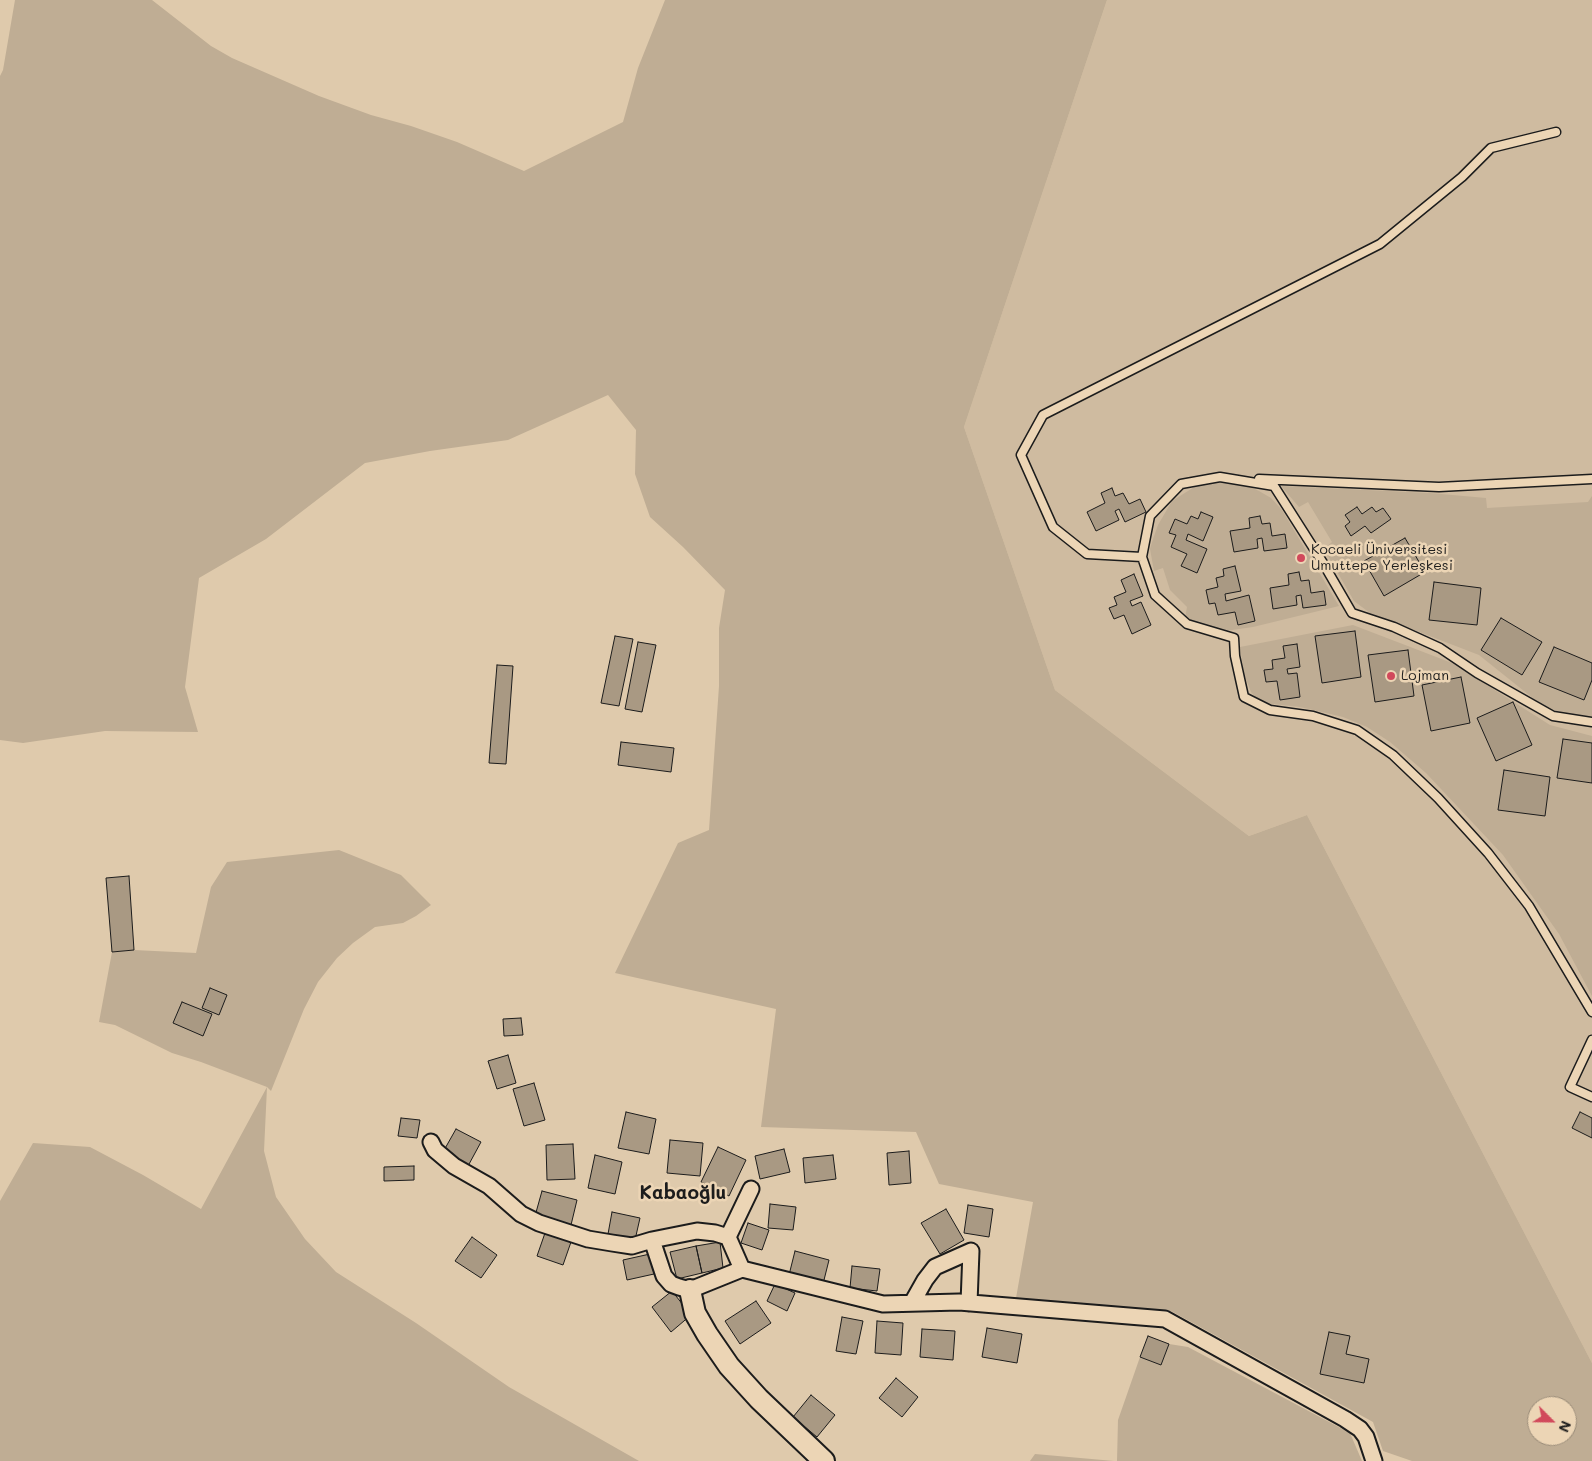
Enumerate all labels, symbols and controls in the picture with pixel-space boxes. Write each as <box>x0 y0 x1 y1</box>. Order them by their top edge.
place label: Kocaeli Üniversitesi Umuttepe Yerleşkesi <box>1311 542 1453 574</box>
marker: Kocaeli Üniversitesi Umuttepe Yerleşkesi <box>1295 552 1307 564</box>
place label: Lojman <box>1401 668 1449 684</box>
marker: Lojman <box>1385 670 1397 682</box>
district label: Kabaoğlu <box>640 1182 726 1204</box>
north arrow <box>1527 1396 1577 1446</box>
text: N <box>1555 1418 1576 1435</box>

